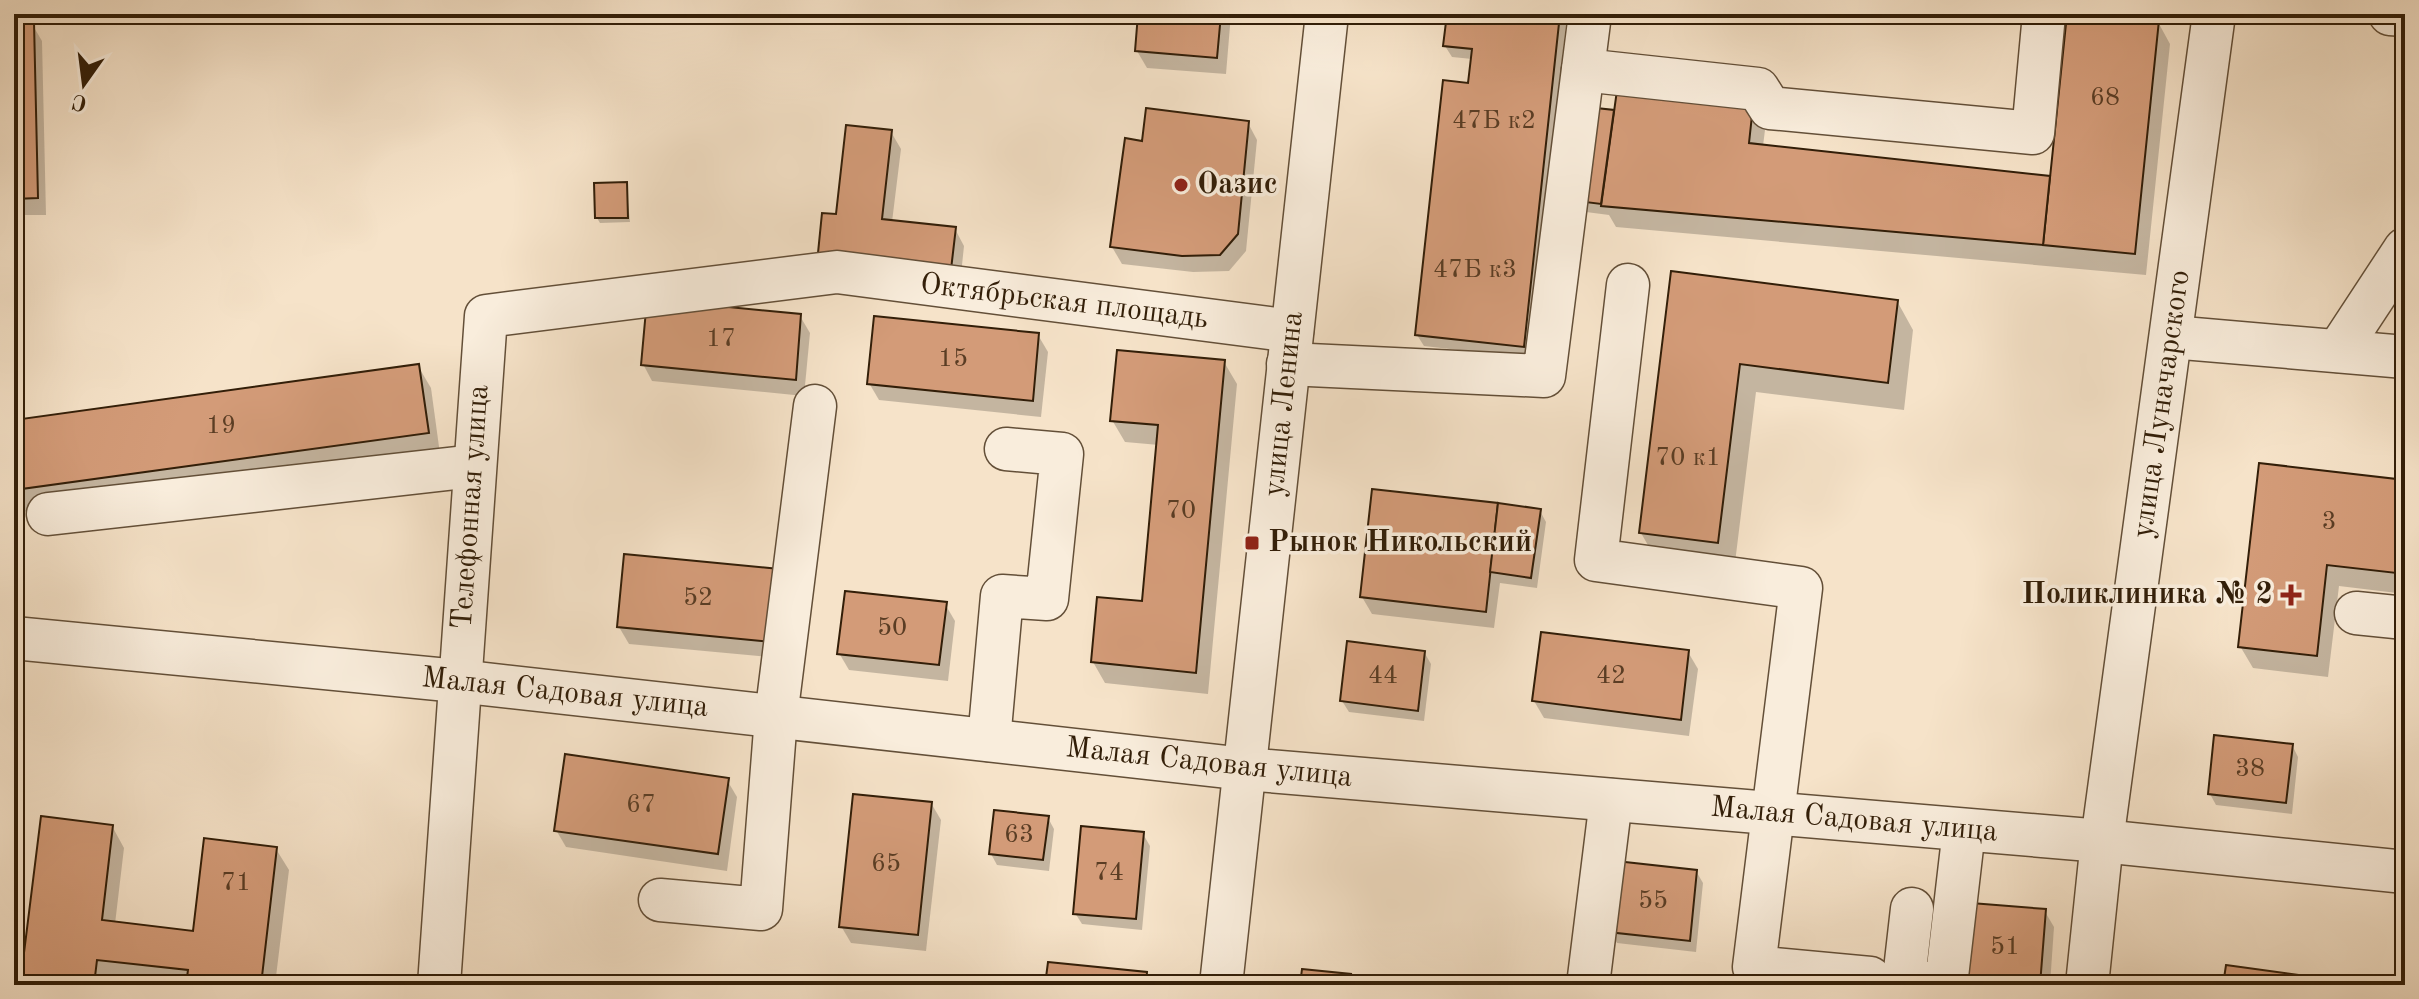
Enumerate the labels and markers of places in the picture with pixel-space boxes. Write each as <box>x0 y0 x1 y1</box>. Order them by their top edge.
place label: Оазис <box>1197 170 1278 200</box>
marker: Оазис <box>1172 176 1190 194</box>
place label: Рынок Никольский <box>1268 528 1532 558</box>
marker: Рынок Никольский <box>1243 534 1261 552</box>
place label: Поликлиника № 2 <box>2022 580 2273 610</box>
marker: Поликлиника № 2 <box>2280 584 2302 606</box>

